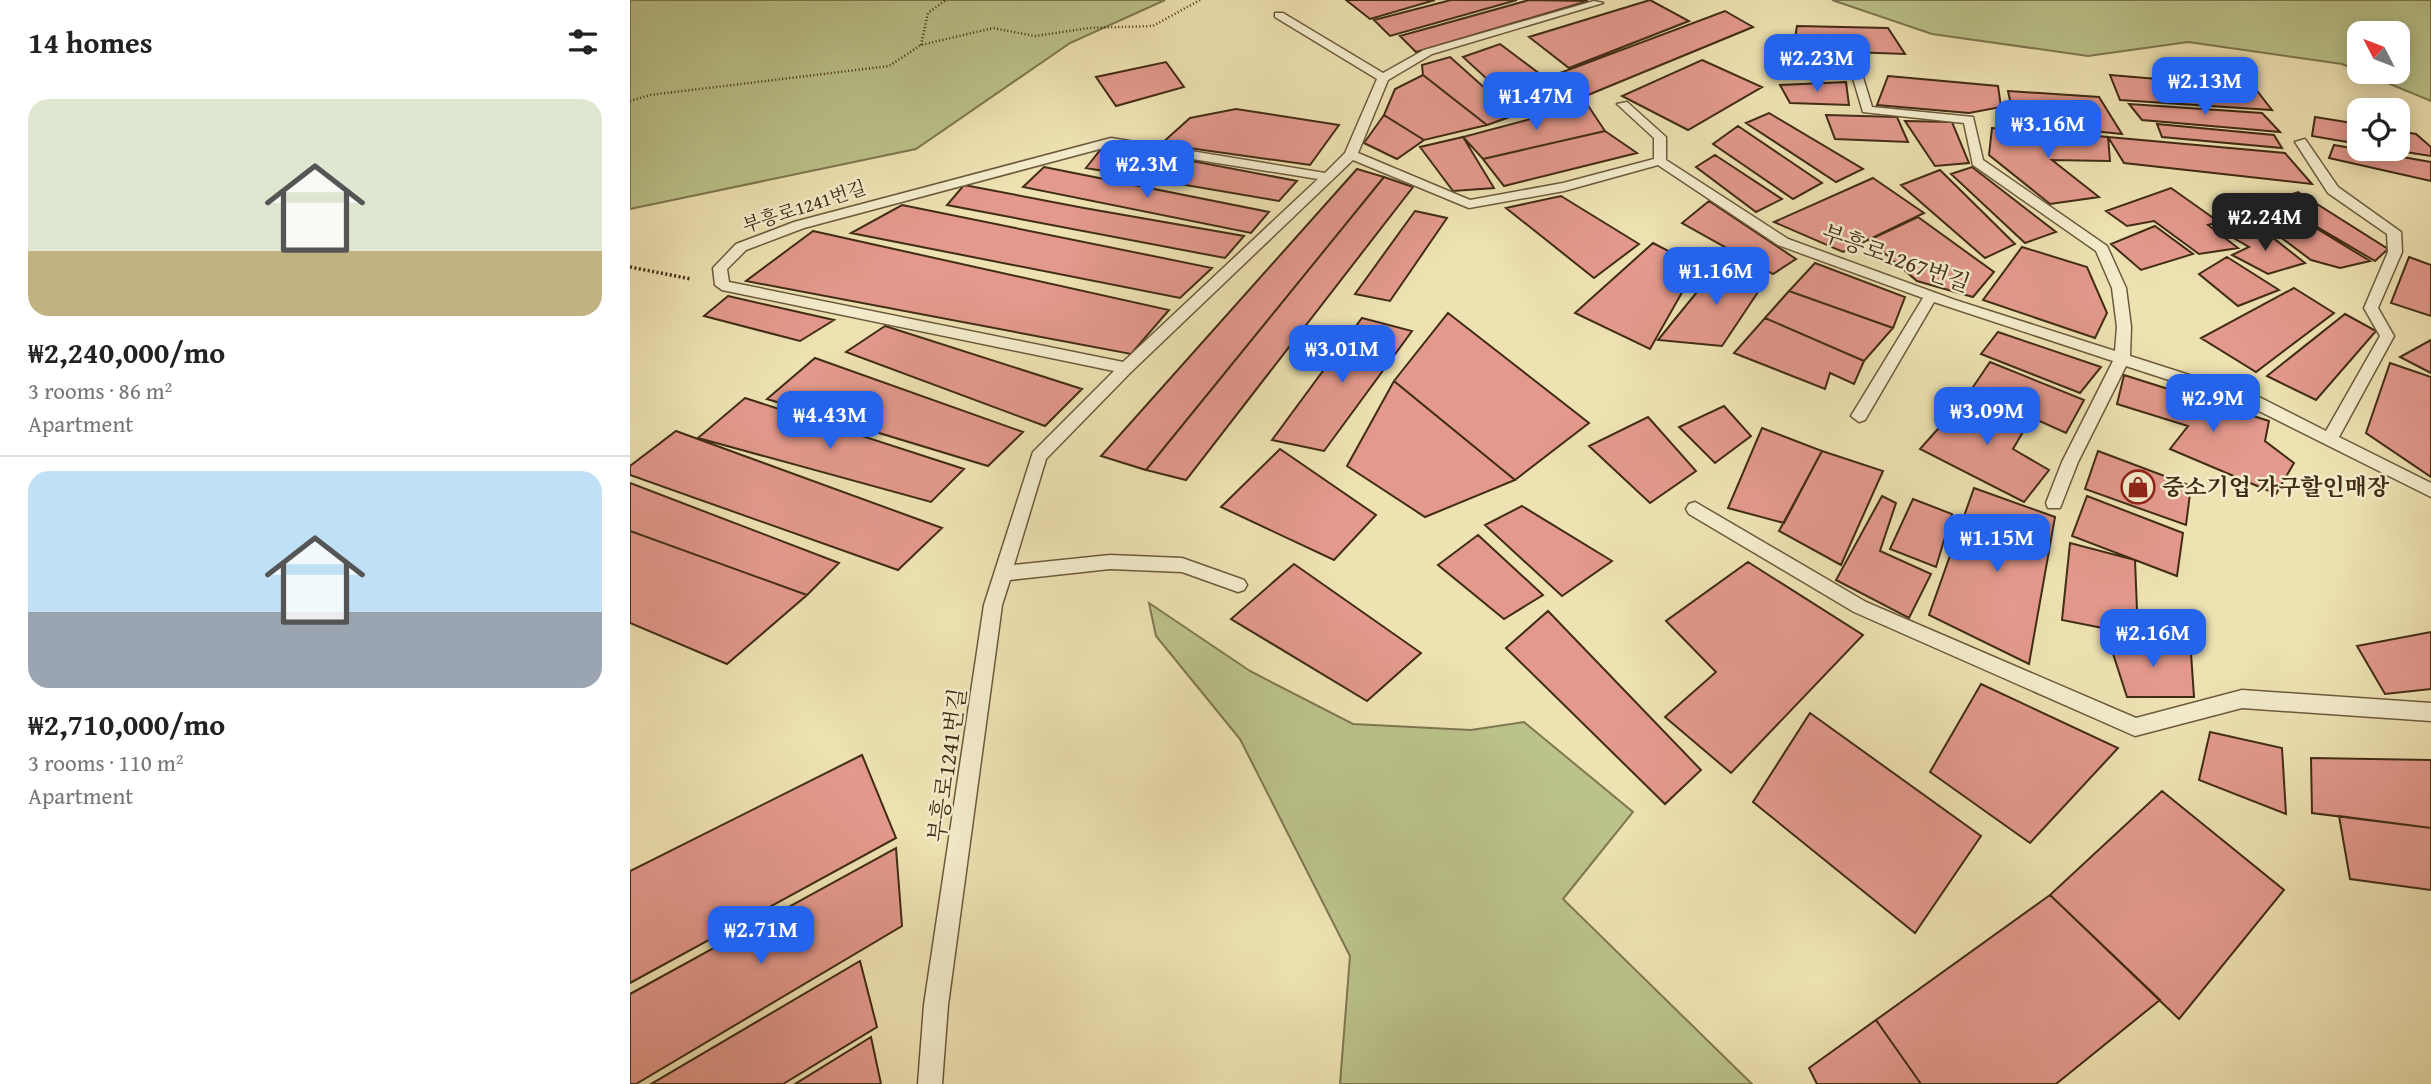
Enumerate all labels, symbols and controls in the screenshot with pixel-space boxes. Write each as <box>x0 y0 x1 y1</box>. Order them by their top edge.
text: 14 homes <box>28 20 153 64</box>
north arrow <box>2347 21 2410 84</box>
map controls <box>2347 21 2410 161</box>
icon: filters <box>564 23 602 61</box>
pin: ₩2.23M <box>1760 34 1874 94</box>
text: ₩2.23M <box>1780 40 1854 73</box>
pin: ₩2.13M <box>2148 58 2262 117</box>
text: ₩2.13M <box>2168 63 2242 96</box>
pin: ₩1.47M <box>1479 72 1593 132</box>
text: ₩1.47M <box>1499 78 1573 111</box>
button: locate <box>2347 98 2410 161</box>
pin: ₩3.16M <box>1991 100 2105 160</box>
text: ₩3.16M <box>2011 106 2085 139</box>
pin: ₩2.3M <box>1098 140 1196 200</box>
icon: home <box>252 145 378 271</box>
text: ₩2.3M <box>1116 146 1178 179</box>
street label: 부흥로1241번길 <box>739 173 869 239</box>
pin: ₩2.24M <box>2208 194 2322 253</box>
text: ₩2.24M <box>2228 199 2302 232</box>
street label: 부흥로1267번길 <box>1818 215 1975 300</box>
pin: ₩1.16M <box>1659 247 1773 307</box>
text: ₩1.16M <box>1679 253 1753 286</box>
pin: ₩3.01M <box>1285 326 1399 385</box>
text: ₩2,240,000/mo <box>28 330 225 374</box>
text: ₩3.01M <box>1305 331 1379 364</box>
text: 3 rooms · 86 m² <box>28 374 172 407</box>
pin: ₩2.9M <box>2164 374 2262 434</box>
text: ₩2.9M <box>2182 380 2244 413</box>
pin: ₩3.09M <box>1930 388 2044 447</box>
pin: ₩4.43M <box>773 392 887 451</box>
text: ₩3.09M <box>1950 393 2024 426</box>
text: ₩4.43M <box>793 397 867 430</box>
text: Apartment <box>28 407 133 440</box>
shop icon: 중소기업 가구할인매장 <box>2119 468 2157 506</box>
place label: 중소기업 가구할인매장 <box>2162 470 2390 503</box>
pin: ₩1.15M <box>1940 514 2054 574</box>
icon: home <box>252 517 378 643</box>
text: ₩1.15M <box>1960 520 2034 553</box>
pin: ₩2.16M <box>2096 610 2210 669</box>
text: ₩2.16M <box>2116 615 2190 648</box>
street label: 부흥로1241번길 <box>919 686 974 844</box>
text: ₩2,710,000/mo <box>28 702 225 746</box>
text: 3 rooms · 110 m² <box>28 746 183 779</box>
text: Apartment <box>28 779 133 812</box>
pin: ₩2.71M <box>704 906 818 966</box>
text: ₩2.71M <box>724 912 798 945</box>

